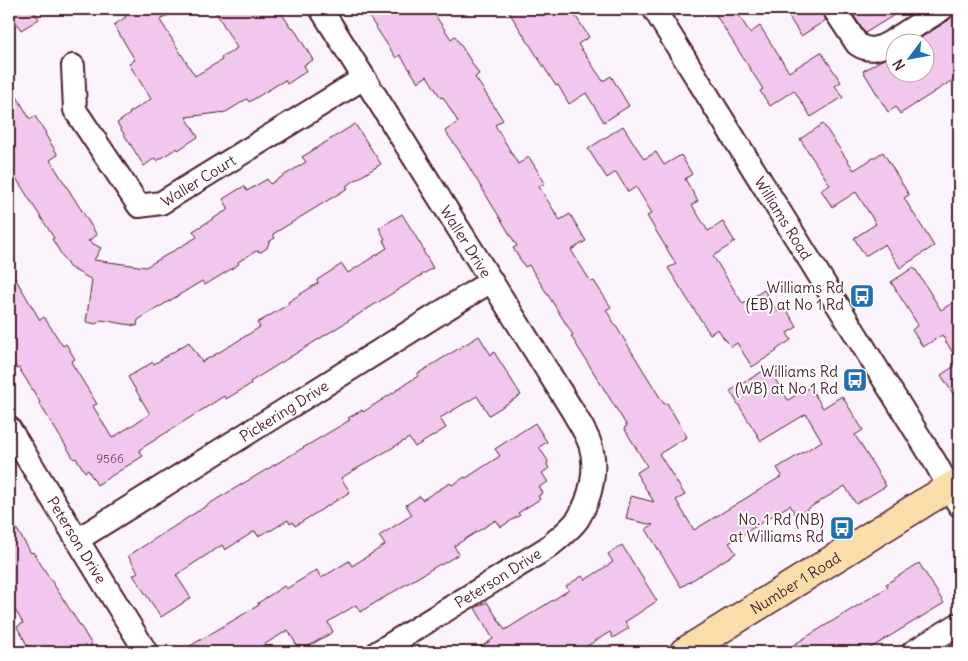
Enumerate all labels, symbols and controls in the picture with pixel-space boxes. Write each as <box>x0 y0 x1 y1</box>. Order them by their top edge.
north arrow <box>886 32 936 82</box>
text: N <box>889 56 909 74</box>
street label: Waller Court <box>157 150 239 210</box>
street label: Williams Road <box>751 173 817 263</box>
street label: Waller Drive <box>437 202 496 281</box>
place label: Williams Rd (EB) at No 1 Rd <box>746 278 844 314</box>
bus stop icon: Williams Rd (EB) at No 1 Rd <box>849 283 875 309</box>
place label: Williams Rd (WB) at No 1 Rd <box>735 362 838 398</box>
bus stop icon: Williams Rd (WB) at No 1 Rd <box>842 367 868 393</box>
street label: Pickering Drive <box>236 376 332 446</box>
house number: 9566 <box>96 451 124 466</box>
street label: Peterson Drive <box>43 493 111 587</box>
place label: No. 1 Rd (NB) at Williams Rd <box>729 510 824 546</box>
bus stop icon: No. 1 Rd (NB) at Williams Rd <box>829 515 855 541</box>
street label: Peterson Drive <box>451 544 545 612</box>
street label: Number 1 Road <box>746 547 844 618</box>

